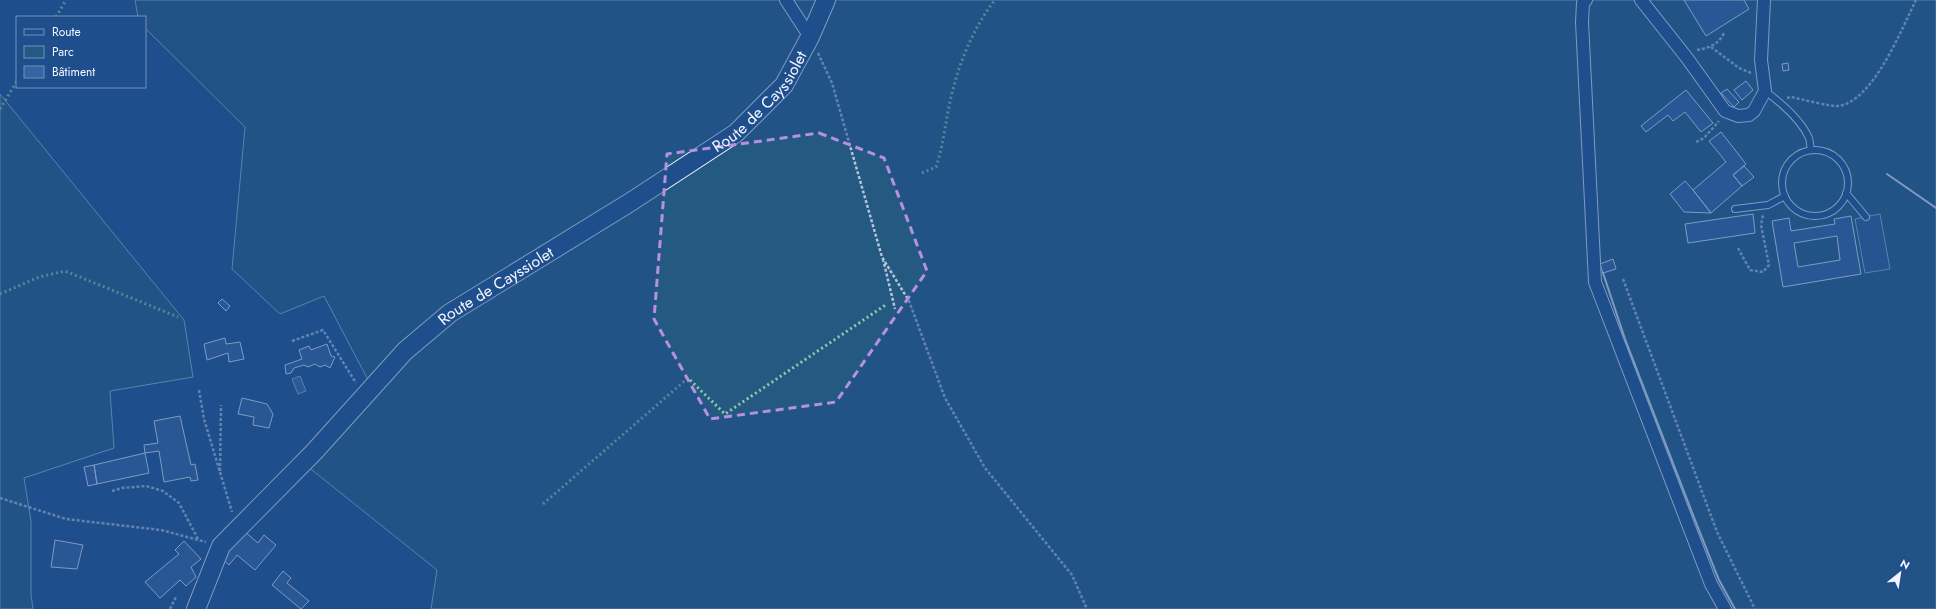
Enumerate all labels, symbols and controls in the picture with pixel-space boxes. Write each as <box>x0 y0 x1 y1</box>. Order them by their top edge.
legend <box>16 16 146 88</box>
text: Route <box>52 23 81 41</box>
text: Parc <box>52 43 74 61</box>
street label: Route de Cayssiolet <box>707 46 812 157</box>
text: Bâtiment <box>52 63 95 81</box>
street label: Route de Cayssiolet <box>433 241 558 330</box>
north arrow <box>1880 553 1920 593</box>
text: N <box>1897 555 1913 573</box>

